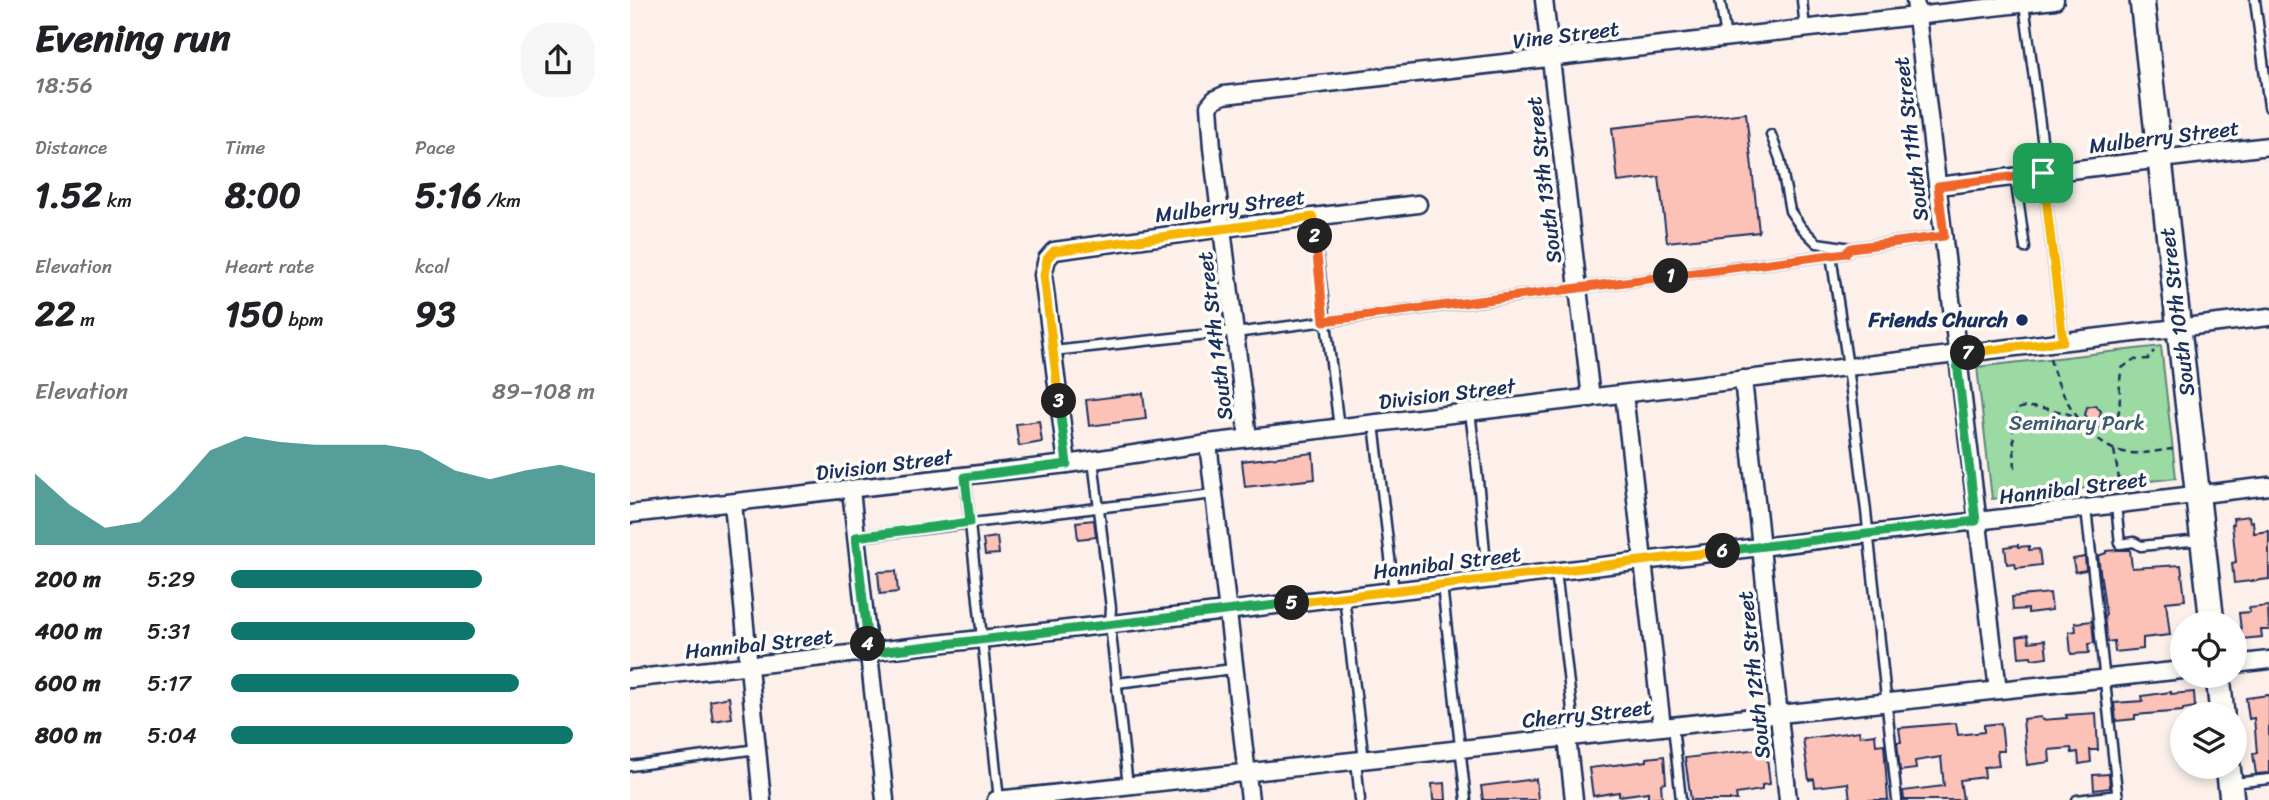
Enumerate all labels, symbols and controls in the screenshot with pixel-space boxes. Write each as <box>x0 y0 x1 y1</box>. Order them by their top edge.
text: Evening run <box>35 5 231 72</box>
street label: Vine Street <box>1511 10 1621 60</box>
button: share <box>521 23 595 97</box>
street label: South 11th Street <box>1882 55 1940 223</box>
text: 18:56 <box>35 65 93 106</box>
street label: South 13th Street <box>1515 94 1573 266</box>
street label: Mulberry Street <box>2087 109 2241 165</box>
text: Distance <box>35 131 107 164</box>
text: Time <box>225 131 265 164</box>
text: Pace <box>415 131 455 164</box>
pin <box>2013 143 2073 203</box>
icon: arrive <box>2024 154 2062 192</box>
text: 1.52 <box>35 164 102 226</box>
text: 8:00 <box>225 164 301 226</box>
text: 5:16 <box>415 164 482 226</box>
street label: Mulberry Street <box>1153 178 1307 234</box>
text: km <box>102 184 132 217</box>
text: /km <box>482 184 521 217</box>
pin: 2 <box>1298 218 1332 254</box>
text: 2 <box>1309 219 1320 252</box>
street label: South 10th Street <box>2148 225 2206 399</box>
text: Elevation <box>35 250 112 283</box>
text: Heart rate <box>225 250 314 283</box>
text: kcal <box>415 250 450 283</box>
street label: South 14th Street <box>1186 250 1244 422</box>
pin: 1 <box>1654 258 1688 294</box>
text: 1 <box>1666 259 1675 292</box>
text: 22 <box>35 283 75 345</box>
text: 150 <box>225 283 284 345</box>
text: 93 <box>415 283 456 345</box>
place label: Friends Church <box>1867 301 2008 339</box>
text: m <box>75 303 95 336</box>
text: bpm <box>284 303 324 336</box>
marker: Friends Church <box>2014 312 2030 328</box>
pin: 7 <box>1950 336 1986 370</box>
text: 7 <box>1962 336 1973 369</box>
street label: Division Street <box>1377 367 1519 421</box>
text: Elevation <box>35 371 128 412</box>
text: 89–108 m <box>492 371 595 412</box>
pin: 3 <box>1042 384 1076 418</box>
text: 3 <box>1053 384 1064 417</box>
park label: Seminary Park <box>2009 404 2145 442</box>
street label: Division Street <box>814 438 956 492</box>
street label: Hannibal Street <box>1997 460 2149 516</box>
pin: 6 <box>1706 534 1740 568</box>
text: 6 <box>1717 534 1728 567</box>
street label: Hannibal Street <box>1371 535 1523 591</box>
text: 200 m <box>35 559 101 600</box>
text: 5:29 <box>147 559 195 600</box>
pin: 5 <box>1274 586 1310 620</box>
text: 5 <box>1286 586 1297 619</box>
street label: South 12th Street <box>1726 589 1782 761</box>
text: 400 m <box>35 611 102 652</box>
text: 5:31 <box>147 611 191 652</box>
map controls <box>2170 611 2247 779</box>
button: locate <box>2170 611 2247 688</box>
street label: Hannibal Street <box>683 617 835 671</box>
pin: 4 <box>850 626 886 662</box>
text: 4 <box>862 627 873 660</box>
text: 600 m <box>35 663 101 704</box>
text: 5:17 <box>147 663 191 704</box>
street label: Cherry Street <box>1520 688 1654 740</box>
button: layers <box>2170 702 2247 779</box>
text: 800 m <box>35 715 102 756</box>
text: 5:04 <box>147 715 197 756</box>

